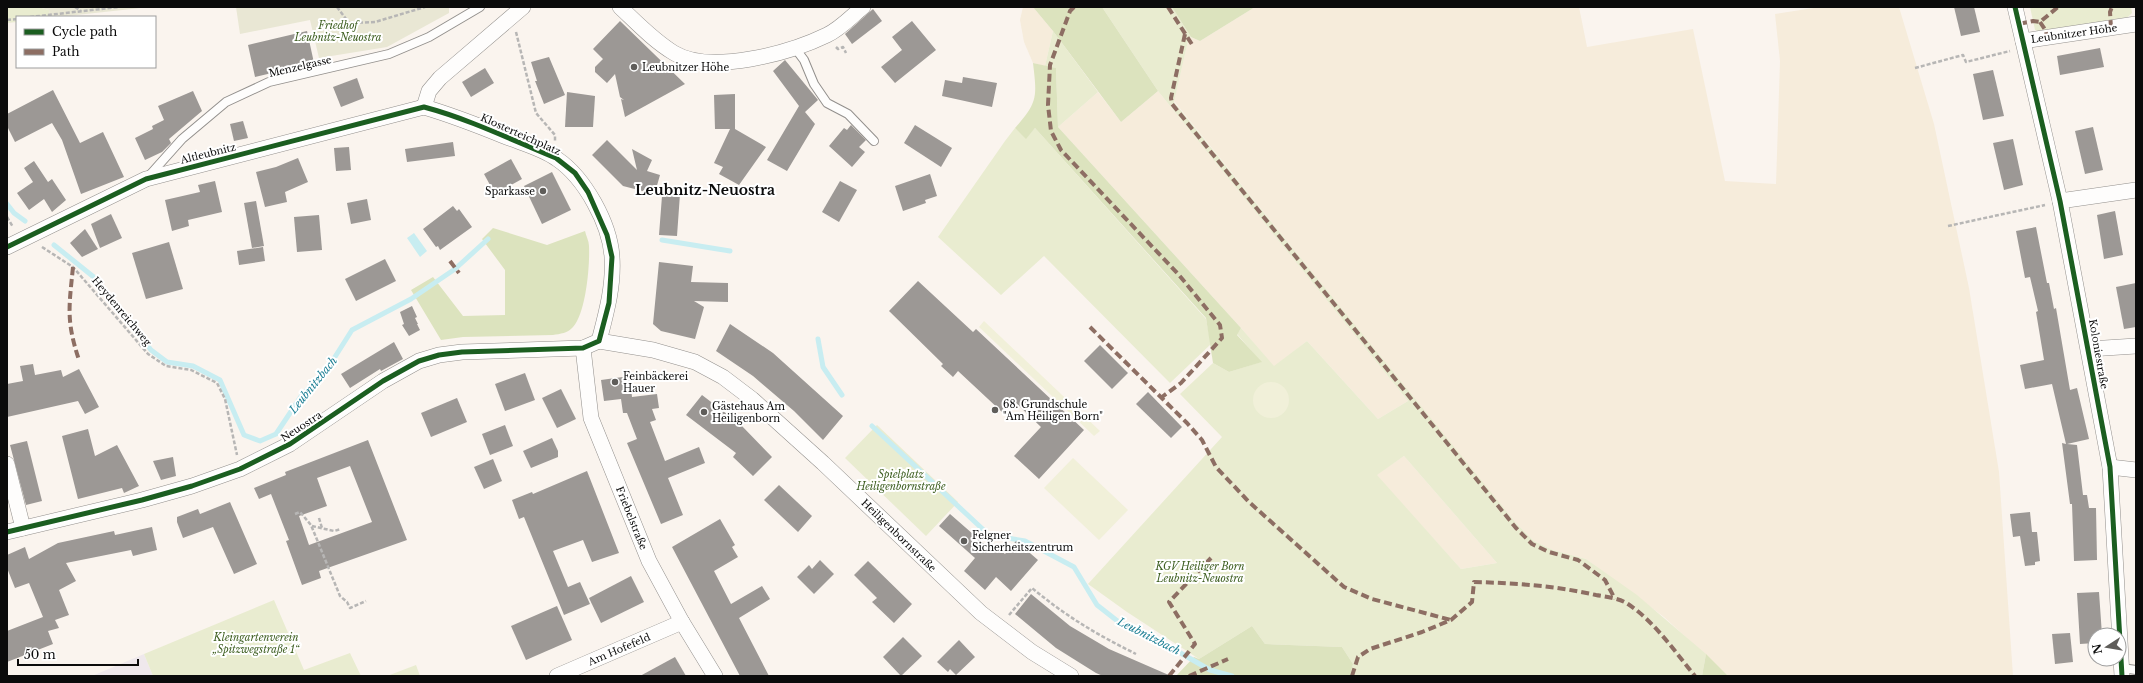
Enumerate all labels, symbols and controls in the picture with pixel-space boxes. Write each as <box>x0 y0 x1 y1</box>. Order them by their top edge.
legend <box>16 16 156 68</box>
park label: Friedhof Leubnitz-Neuostra <box>294 19 382 44</box>
street label: Leubnitzer Höhe <box>2030 21 2118 46</box>
text: Cycle path <box>52 24 117 39</box>
text: Path <box>52 44 80 59</box>
street label: Menzelgasse <box>267 53 333 80</box>
place label: Leubnitzer Höhe <box>642 61 729 74</box>
marker: Leubnitzer Höhe <box>629 62 639 72</box>
street label: Klosterteichplatz <box>479 111 563 158</box>
street label: Altleubnitz <box>178 140 238 167</box>
district label: Leubnitz-Neuostra <box>635 181 775 199</box>
place label: Sparkasse <box>485 185 535 198</box>
marker: Sparkasse <box>538 186 548 196</box>
street label: Heydenreichweg <box>89 274 155 349</box>
street label: Koloniestraße <box>2086 318 2111 390</box>
water label: Leubnitzbach <box>285 354 340 417</box>
place label: Feinbäckerei Hauer <box>623 370 689 395</box>
marker: Feinbäckerei Hauer <box>610 377 620 387</box>
place label: 68. Grundschule "Am Heiligen Born" <box>1003 398 1103 423</box>
place label: Gästehaus Am Heiligenborn <box>712 400 785 425</box>
marker: 68. Grundschule "Am Heiligen Born" <box>990 405 1000 415</box>
marker: Gästehaus Am Heiligenborn <box>699 407 709 417</box>
street label: Neuostra <box>278 408 325 444</box>
park label: Spielplatz Heiligenbornstraße <box>855 468 946 493</box>
street label: Friebelstraße <box>613 485 650 552</box>
street label: Heiligenbornstraße <box>858 496 939 575</box>
place label: Felgner Sicherheitszentrum <box>972 529 1073 554</box>
marker: Felgner Sicherheitszentrum <box>959 536 969 546</box>
park label: KGV Heiliger Born Leubnitz-Neuostra <box>1154 560 1245 585</box>
water label: Leubnitzbach <box>1114 614 1183 658</box>
north arrow <box>2087 627 2127 667</box>
street label: Am Hofefeld <box>585 630 652 669</box>
park label: Kleingartenverein „Spitzwegstraße 1“ <box>212 631 301 656</box>
scale bar <box>18 641 138 667</box>
text: N <box>2089 642 2105 656</box>
text: 50 m <box>24 647 56 662</box>

